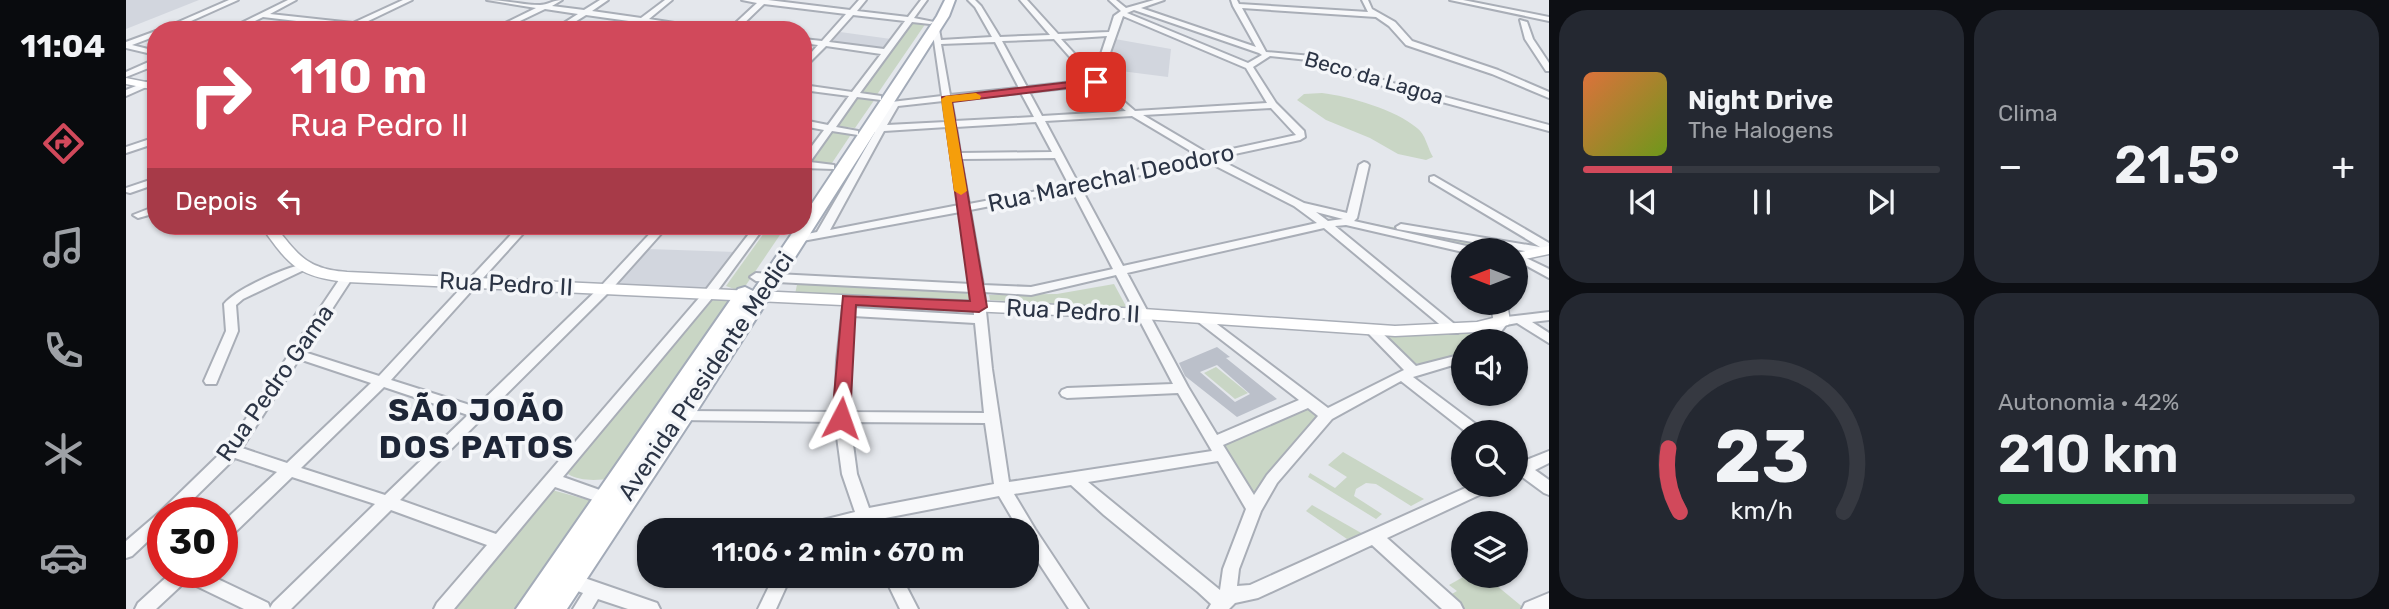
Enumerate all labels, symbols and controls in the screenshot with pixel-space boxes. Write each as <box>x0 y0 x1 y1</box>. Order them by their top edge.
text: 11:04 <box>21 27 105 65</box>
street label: Beco da Lagoa <box>1302 46 1447 109</box>
text: 110 m <box>290 47 427 105</box>
icon: right <box>175 49 266 140</box>
pin <box>1066 52 1126 112</box>
icon: arrive <box>1077 63 1115 101</box>
text: Night Drive <box>1688 85 1833 116</box>
text: Clima <box>1998 99 2058 127</box>
text: Rua Pedro II <box>290 106 469 144</box>
text: The Halogens <box>1688 116 1834 144</box>
icon: directions <box>39 119 88 168</box>
text: 21.5° <box>2114 134 2240 196</box>
street label: Rua Marechal Deodoro <box>985 138 1237 218</box>
text: − <box>1998 143 2023 189</box>
text: + <box>2331 143 2355 189</box>
icon: left <box>271 182 309 220</box>
icon: previous <box>1624 183 1662 221</box>
icon: pause <box>1743 183 1781 221</box>
icon: next <box>1862 183 1900 221</box>
text: Depois <box>175 186 257 217</box>
icon: music <box>39 223 88 272</box>
north arrow <box>1451 238 1528 315</box>
map controls <box>1451 238 1528 588</box>
street label: Avenida Presidente Medici <box>612 246 800 506</box>
street label: Rua Pedro II <box>438 267 574 301</box>
street label: Rua Pedro II <box>1005 294 1141 328</box>
street label: Rua Pedro Gama <box>210 299 340 467</box>
icon: phone <box>39 326 88 375</box>
button: sound <box>1451 329 1528 406</box>
position arrow <box>804 381 878 455</box>
text: Autonomia · 42% <box>1998 388 2179 416</box>
district label: SÃO JOÃO DOS PATOS <box>379 391 575 466</box>
text: 23 <box>1714 414 1809 500</box>
button: search <box>1451 420 1528 497</box>
text: 210 km <box>1998 423 2179 485</box>
icon: climate <box>39 429 88 478</box>
text: km/h <box>1730 496 1793 525</box>
speed limit sign: 30 <box>147 497 238 588</box>
button: layers <box>1451 511 1528 588</box>
icon: car <box>39 533 88 582</box>
text: 11:06 · 2 min · 670 m <box>712 537 964 568</box>

